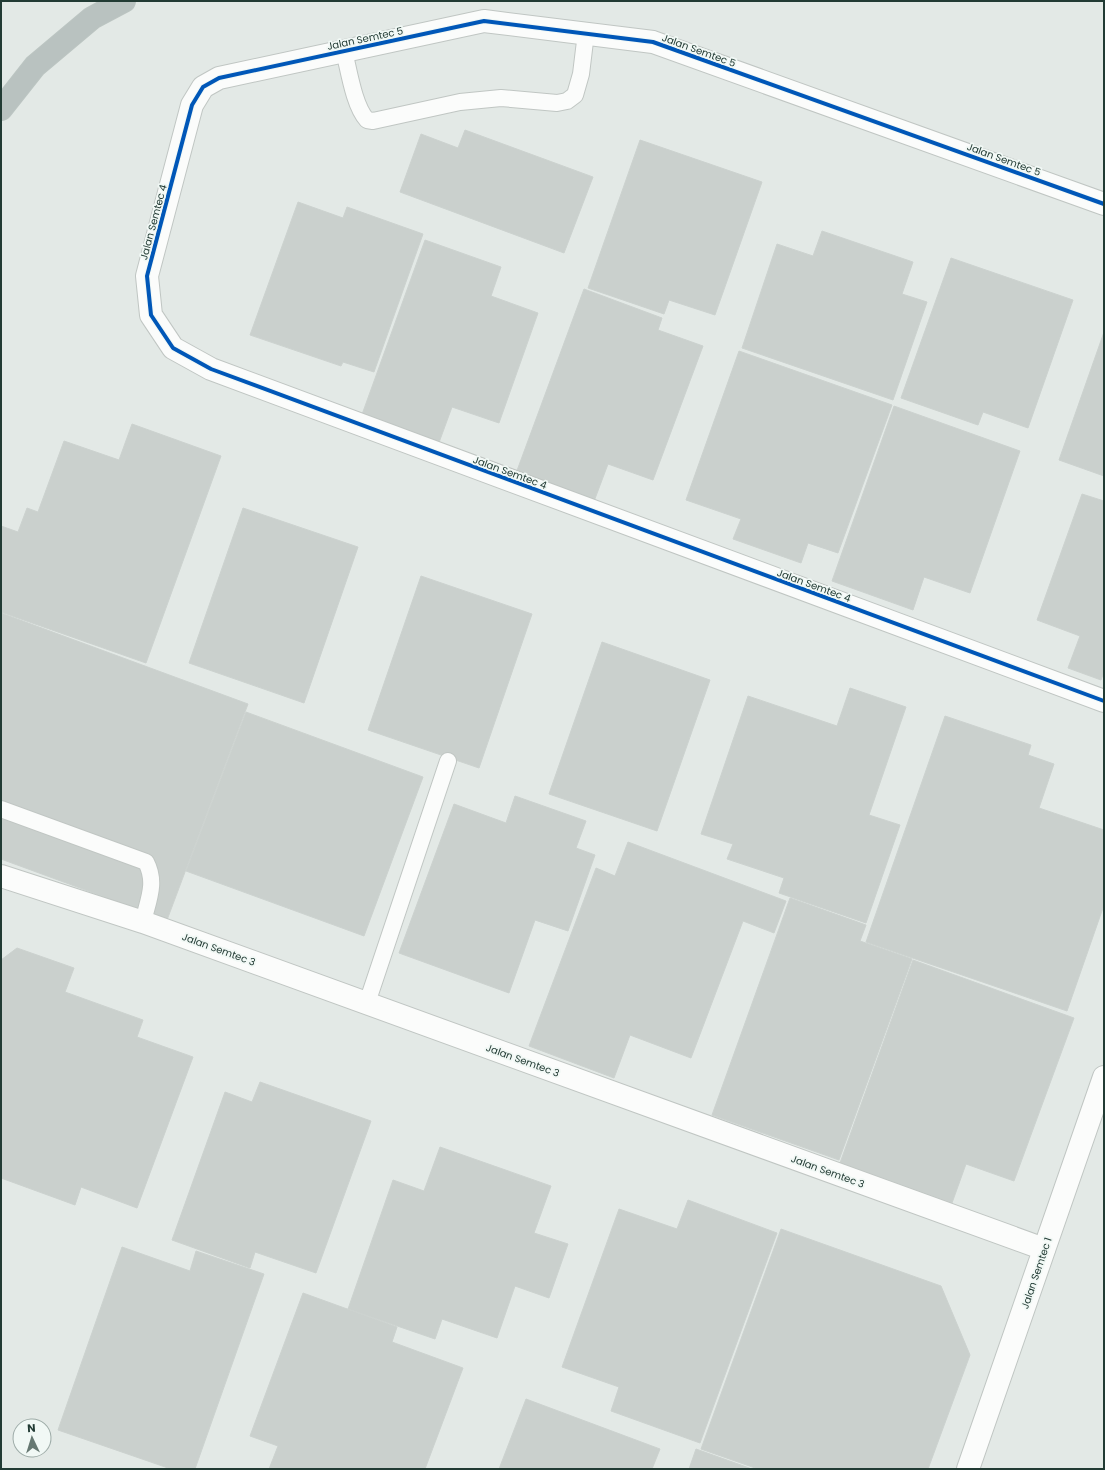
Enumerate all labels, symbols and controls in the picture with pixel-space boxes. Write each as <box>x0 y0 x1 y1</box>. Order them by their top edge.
street label: Jalan Semtec 5 <box>326 23 405 54</box>
street label: Jalan Semtec 5 <box>660 30 738 71</box>
street label: Jalan Semtec 5 <box>965 139 1043 180</box>
street label: Jalan Semtec 4 <box>136 183 171 262</box>
street label: Jalan Semtec 4 <box>471 452 549 493</box>
street label: Jalan Semtec 4 <box>775 565 853 606</box>
street label: Jalan Semtec 3 <box>180 929 258 970</box>
street label: Jalan Semtec 3 <box>484 1040 562 1081</box>
street label: Jalan Semtec 3 <box>789 1151 867 1192</box>
street label: Jalan Semtec 1 <box>1017 1236 1056 1311</box>
north arrow <box>12 1418 52 1458</box>
text: N <box>27 1420 36 1436</box>

